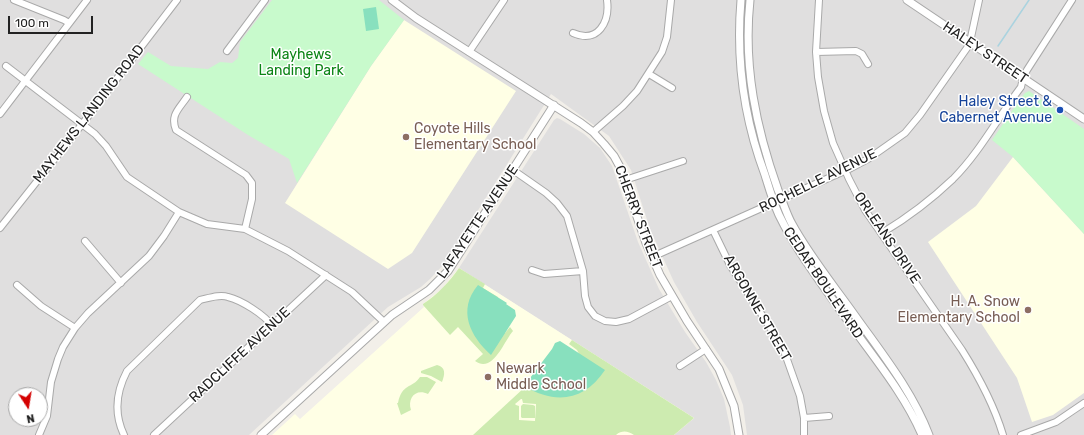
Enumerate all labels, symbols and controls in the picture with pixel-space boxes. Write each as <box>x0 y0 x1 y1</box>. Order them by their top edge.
scale bar <box>10 8 95 34</box>
text: 100 m <box>15 16 49 30</box>
street label: HALEY STREET <box>939 18 1031 88</box>
street label: MAYHEWS LANDING ROAD <box>30 41 148 187</box>
park label: Mayhews Landing Park <box>258 47 344 80</box>
place label: Haley Street & Cabernet Avenue <box>939 94 1052 126</box>
marker: Haley Street & Cabernet Avenue <box>1055 105 1065 115</box>
place label: Coyote Hills Elementary School <box>414 121 537 154</box>
marker: Coyote Hills Elementary School <box>401 132 411 142</box>
street label: ROCHELLE AVENUE <box>757 145 879 217</box>
street label: LAFAYETTE AVENUE <box>434 162 522 282</box>
street label: CHERRY STREET <box>611 163 665 271</box>
street label: ORLEANS DRIVE <box>850 189 924 287</box>
street label: CEDAR BOULEVARD <box>779 224 867 342</box>
street label: ARGONNE STREET <box>720 252 794 364</box>
place label: H. A. Snow Elementary School <box>897 294 1020 326</box>
street label: RADCLIFFE AVENUE <box>186 304 294 406</box>
marker: H. A. Snow Elementary School <box>1023 305 1033 315</box>
place label: Newark Middle School <box>496 361 586 394</box>
marker: Newark Middle School <box>483 372 493 382</box>
north arrow <box>8 387 48 427</box>
text: N <box>25 411 36 425</box>

